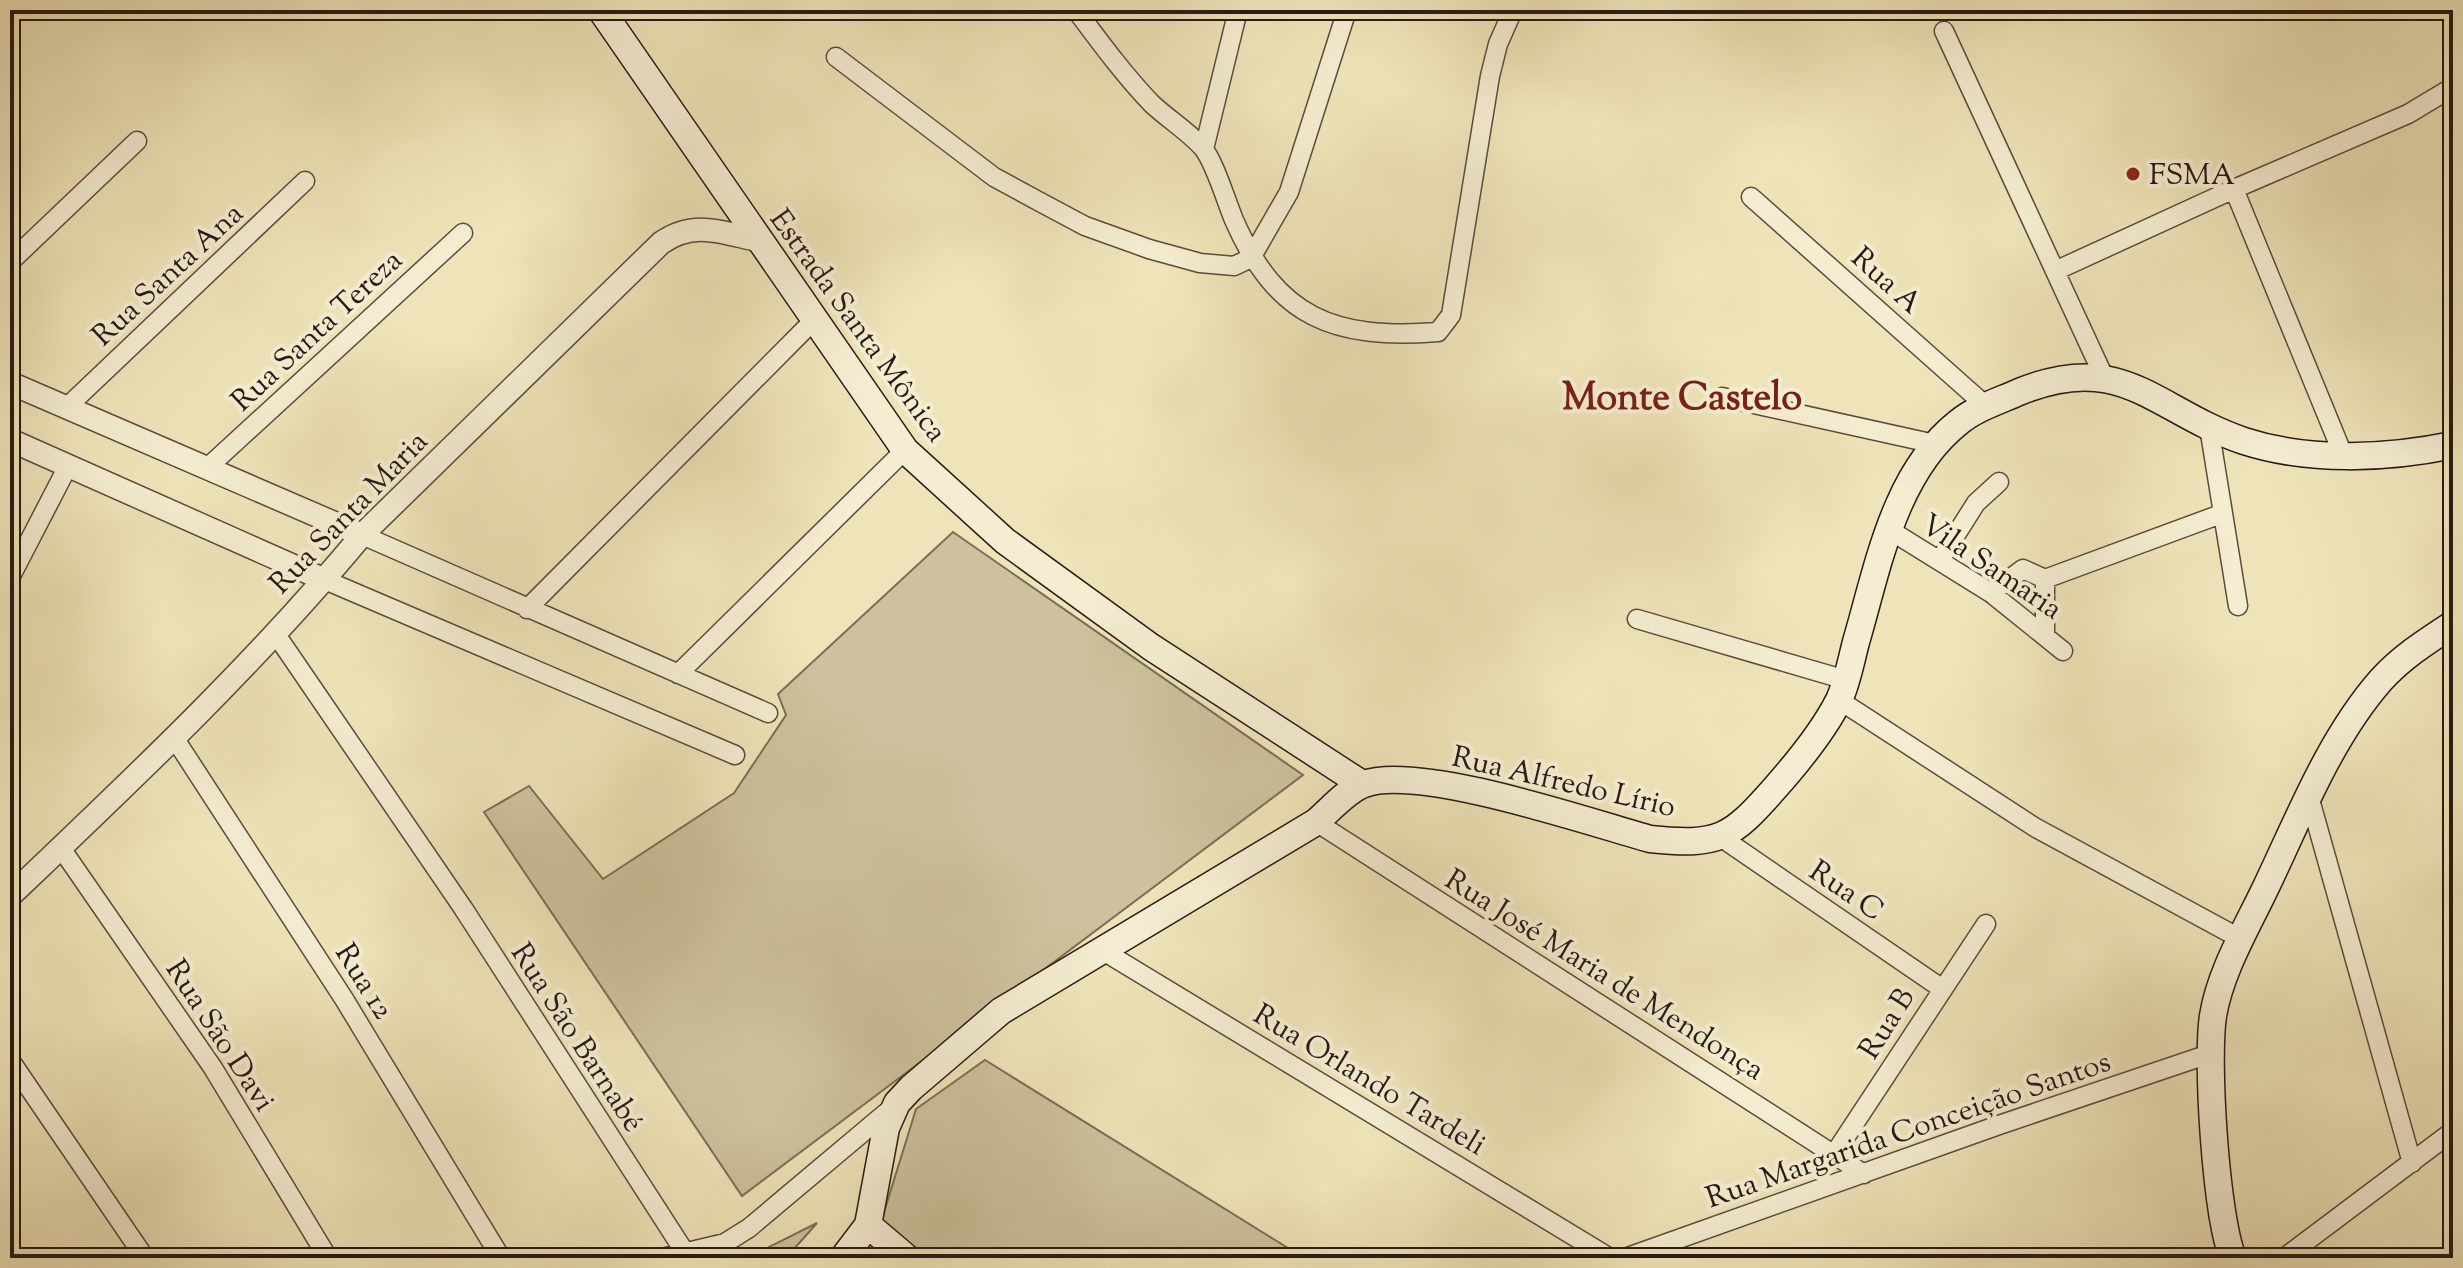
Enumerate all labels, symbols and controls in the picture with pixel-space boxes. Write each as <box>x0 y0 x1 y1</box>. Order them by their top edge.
place label: FSMA <box>2149 155 2235 198</box>
marker: FSMA <box>2124 165 2142 183</box>
street label: Rua Santa Ana <box>83 194 254 358</box>
street label: Estrada Santa Mônica <box>758 201 956 452</box>
street label: Rua A <box>1840 238 1930 325</box>
street label: Rua Santa Tereza <box>222 241 413 423</box>
district label: Monte Castelo <box>1562 373 1802 427</box>
street label: Rua Santa Maria <box>261 422 439 605</box>
street label: Vila Samaria <box>1911 505 2070 632</box>
street label: Rua Alfredo Lírio <box>1447 737 1680 830</box>
street label: Rua C <box>1799 851 1892 933</box>
street label: Rua José Maria de Mendonça <box>1435 860 1772 1092</box>
street label: Rua São Barnabé <box>499 935 653 1141</box>
street label: Rua 12 <box>323 936 403 1029</box>
street label: Rua São Davi <box>154 952 284 1121</box>
street label: Rua B <box>1849 980 1927 1068</box>
street label: Rua Orlando Tardeli <box>1244 995 1493 1168</box>
street label: Rua Margarida Conceição Santos <box>1701 1042 2117 1221</box>

